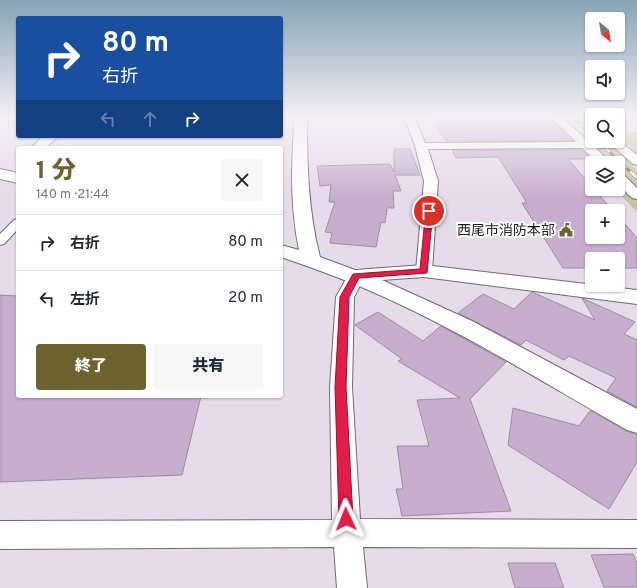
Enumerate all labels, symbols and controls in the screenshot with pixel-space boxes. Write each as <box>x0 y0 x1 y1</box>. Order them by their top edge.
north arrow <box>585 12 625 52</box>
map controls <box>585 12 625 292</box>
text: 80 m <box>102 26 169 62</box>
icon: right <box>36 32 88 84</box>
button: sound <box>585 60 625 100</box>
text: 右折 <box>102 66 138 89</box>
icon: left <box>97 108 119 130</box>
icon: ahead <box>139 108 161 130</box>
icon: right <box>181 108 203 130</box>
button: search <box>585 108 625 148</box>
button: layers <box>585 156 625 196</box>
text: 1 分 <box>36 157 76 187</box>
button: close <box>221 159 263 201</box>
text: 140 m · 21:44 <box>36 187 109 203</box>
pin <box>412 194 446 228</box>
icon: arrive <box>418 200 440 222</box>
button: + <box>585 204 625 244</box>
public building icon: 西尾市消防本部 <box>558 222 574 238</box>
place label: 西尾市消防本部 <box>457 223 555 240</box>
icon: right <box>36 232 58 254</box>
text: 80 m <box>228 233 263 252</box>
text: 右折 <box>70 235 100 254</box>
button: − <box>585 252 625 292</box>
icon: left <box>36 288 58 310</box>
text: 20 m <box>228 289 263 308</box>
text: 左折 <box>70 291 100 310</box>
button: 終了 <box>36 344 146 390</box>
button: 共有 <box>154 344 263 390</box>
position arrow <box>325 498 367 540</box>

